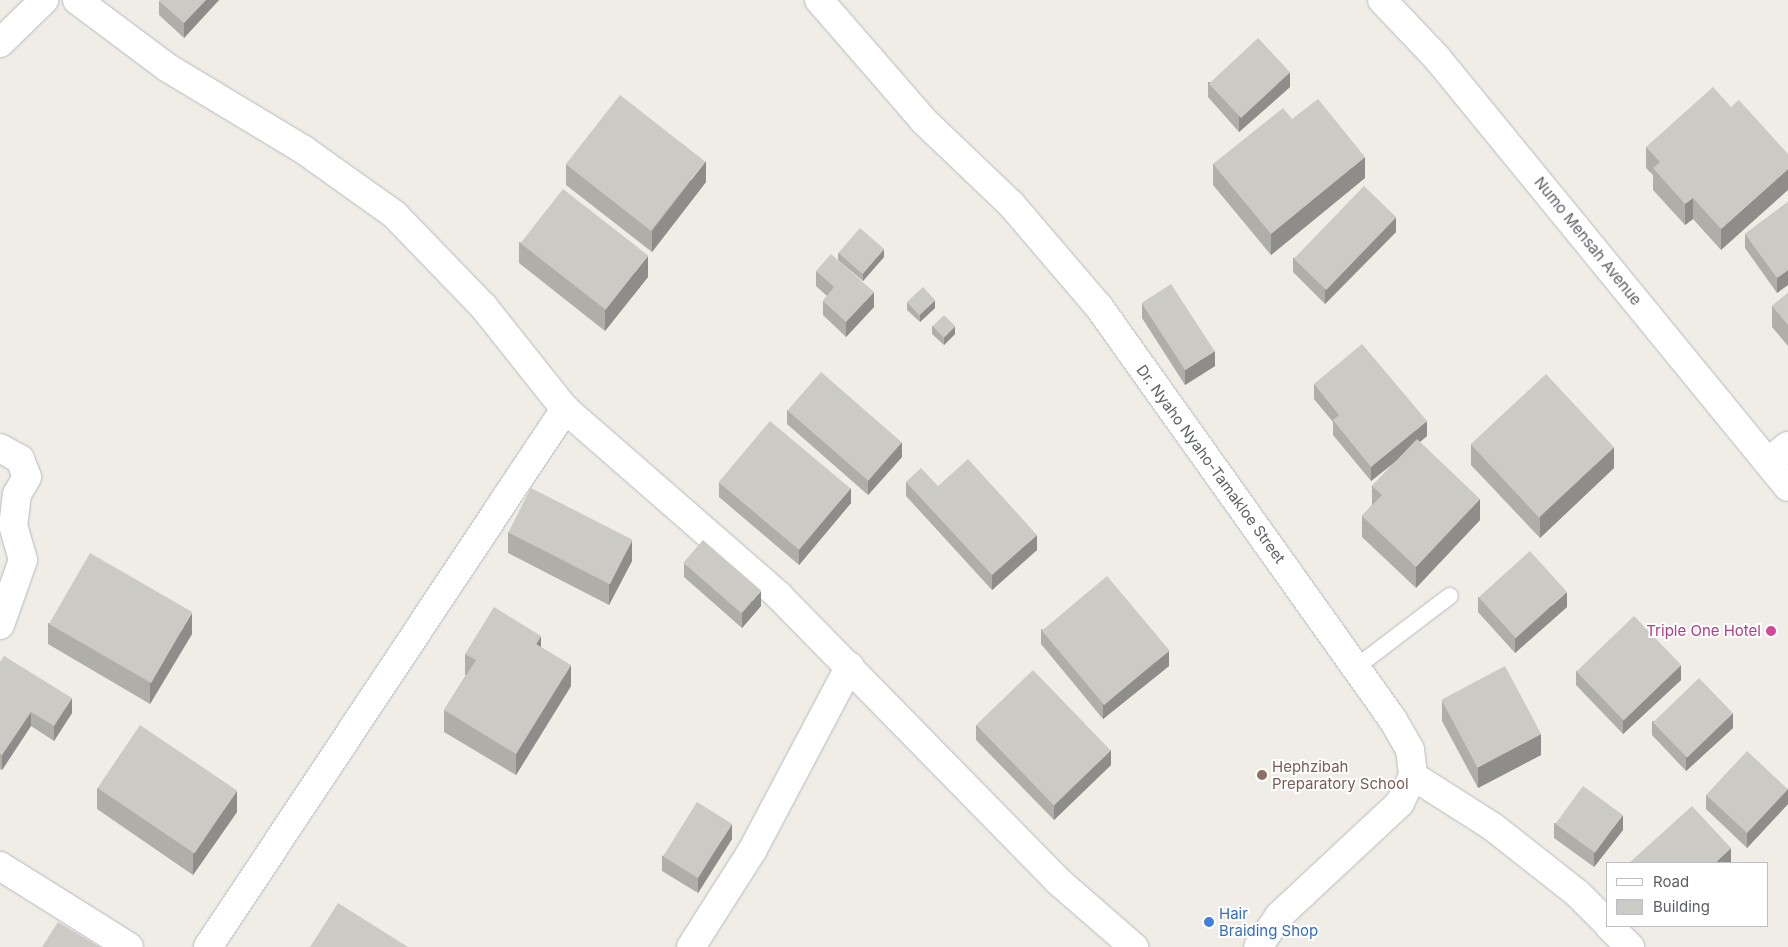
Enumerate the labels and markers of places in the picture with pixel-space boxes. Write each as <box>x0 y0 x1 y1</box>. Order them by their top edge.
place label: Triple One Hotel <box>1646 622 1761 640</box>
marker: Triple One Hotel <box>1765 625 1777 637</box>
place label: Hephzibah Preparatory School <box>1272 757 1409 792</box>
marker: Hephzibah Preparatory School <box>1256 769 1268 781</box>
place label: Hair Braiding Shop <box>1219 904 1318 939</box>
marker: Hair Braiding Shop <box>1203 916 1215 928</box>

